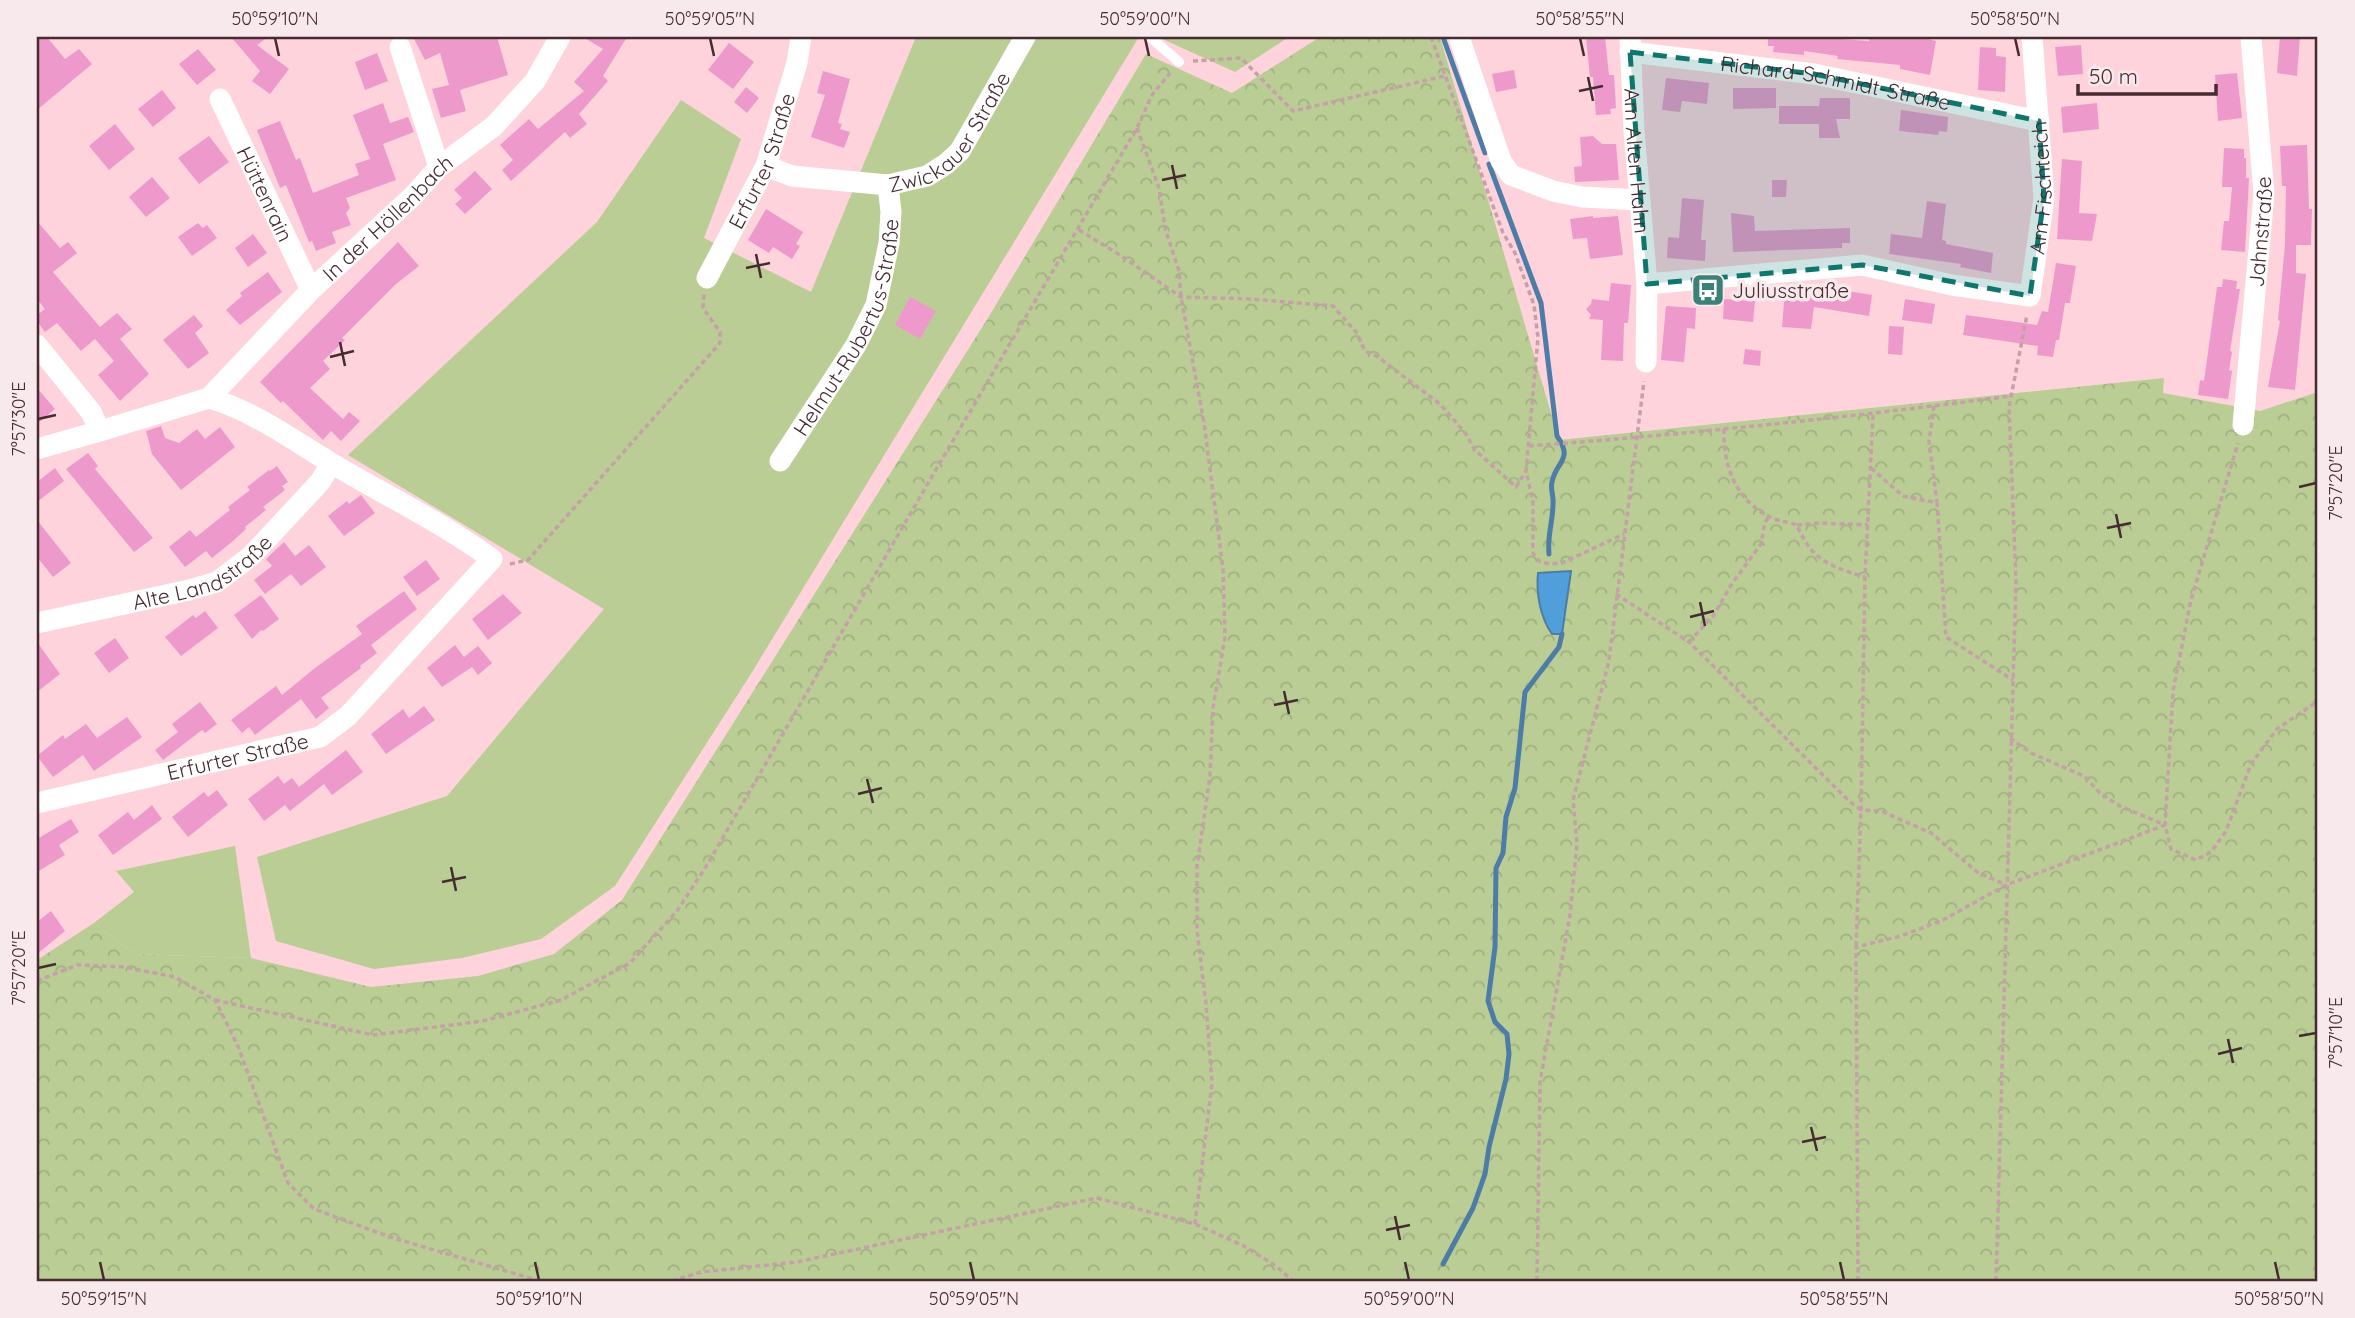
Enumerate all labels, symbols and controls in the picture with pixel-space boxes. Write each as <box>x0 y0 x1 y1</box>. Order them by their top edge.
text: 50°59'10"N <box>231 7 319 30</box>
text: 50°59'05"N <box>665 7 755 30</box>
text: 50°59'00"N <box>1099 7 1191 30</box>
text: 50°58'55"N <box>1535 7 1625 30</box>
text: 50°58'50"N <box>1970 7 2060 30</box>
street label: Richard-Schmidt-Straße <box>1719 50 1953 115</box>
scale bar <box>2078 52 2217 96</box>
text: 50 m <box>2089 63 2138 89</box>
street label: Zwickauer Straße <box>886 67 1015 198</box>
street label: Am Alten Hahn <box>1619 88 1656 234</box>
street label: Erfurter Straße <box>722 90 800 233</box>
street label: Am Fischteich <box>2023 120 2057 256</box>
street label: Hüttenrain <box>231 142 299 246</box>
street label: In der Höllenbach <box>317 149 457 286</box>
street label: Jahnstraße <box>2243 175 2277 288</box>
street label: Helmut-Rubertus-Straße <box>787 218 904 441</box>
bus stop icon: Juliusstraße <box>1689 271 1727 309</box>
place label: Juliusstraße <box>1732 277 1849 303</box>
text: 7°57'30"E <box>7 382 30 457</box>
text: 7°57'20"E <box>2324 445 2347 521</box>
street label: Alte Landstraße <box>130 529 277 615</box>
street label: Erfurter Straße <box>164 727 311 785</box>
text: 7°57'20"E <box>7 930 30 1006</box>
text: 7°57'10"E <box>2324 997 2347 1069</box>
text: 50°59'15"N <box>61 1287 147 1310</box>
text: 50°59'10"N <box>495 1287 583 1310</box>
text: 50°59'05"N <box>929 1287 1019 1310</box>
text: 50°59'00"N <box>1363 1287 1455 1310</box>
text: 50°58'55"N <box>1799 1287 1889 1310</box>
text: 50°58'50"N <box>2234 1287 2324 1310</box>

